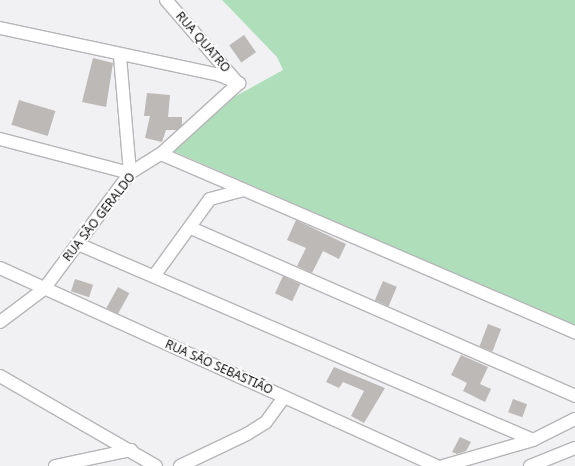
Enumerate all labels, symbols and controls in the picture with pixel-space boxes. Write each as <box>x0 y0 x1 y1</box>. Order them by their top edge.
street label: RUA QUATRO <box>173 9 233 75</box>
street label: RUA SÃO GERALDO <box>60 170 138 264</box>
street label: RUA SÃO SEBASTIÃO <box>163 337 275 397</box>

